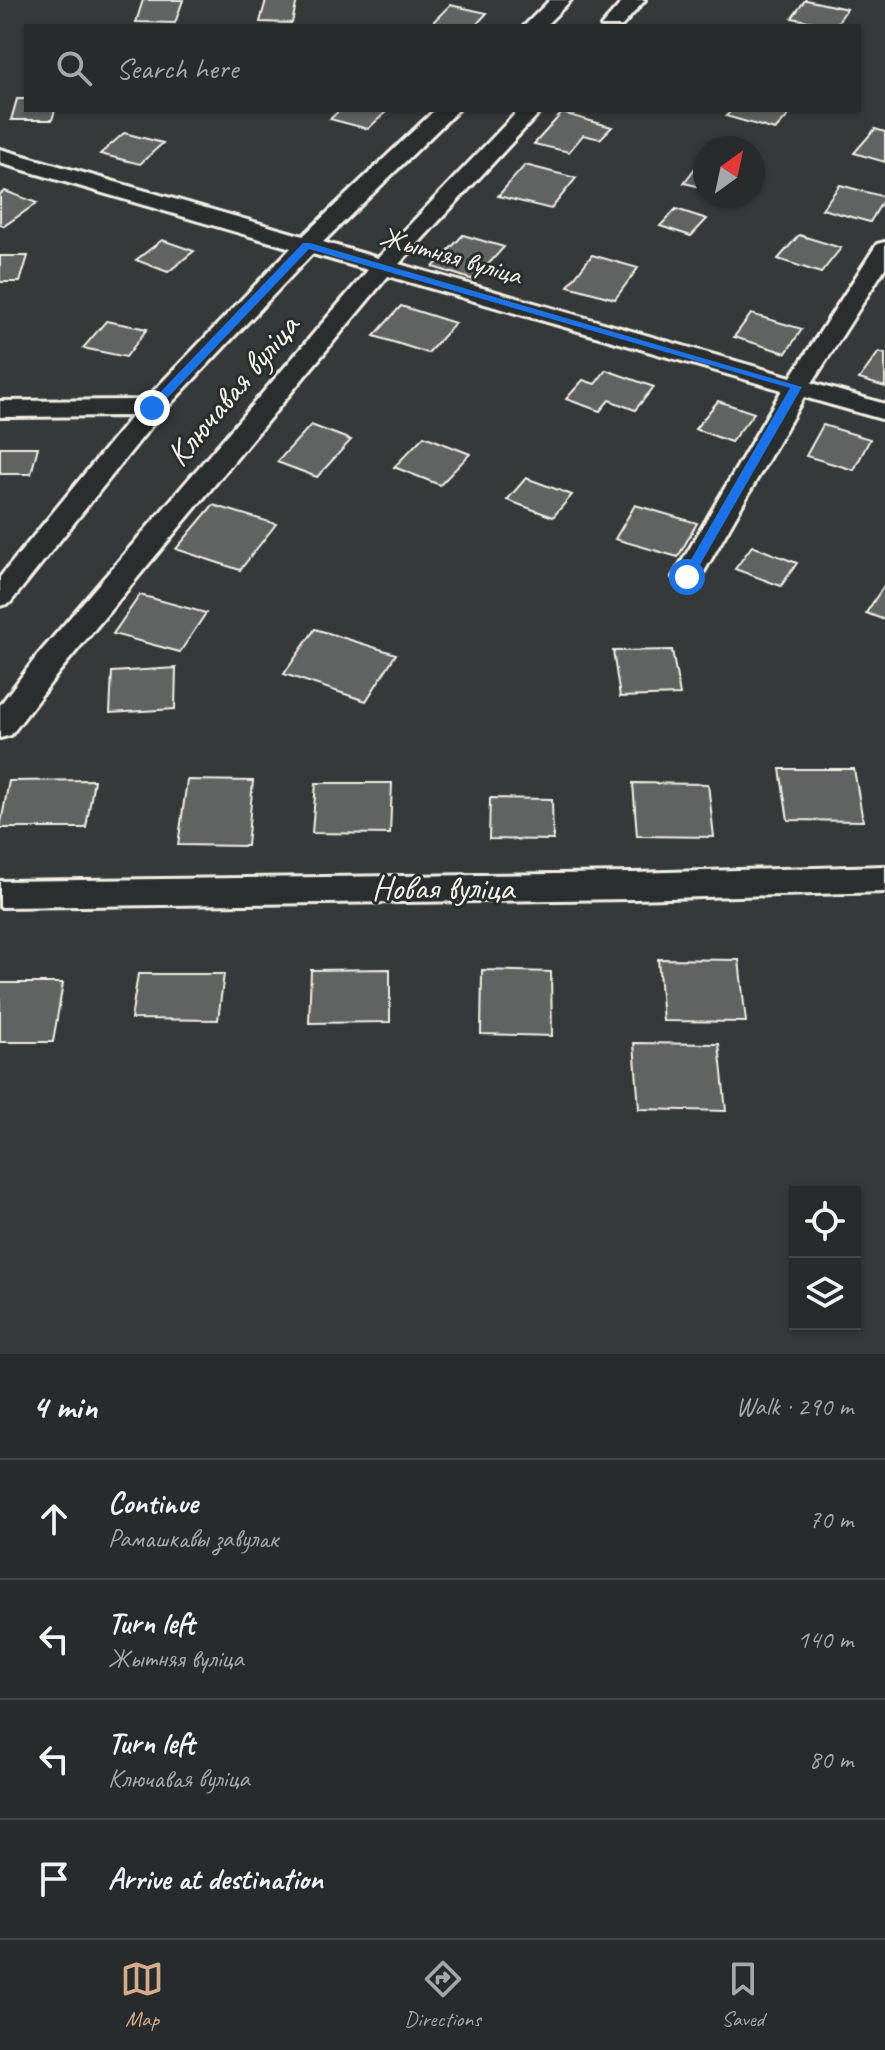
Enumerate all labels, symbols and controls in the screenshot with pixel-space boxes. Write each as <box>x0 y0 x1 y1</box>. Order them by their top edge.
search box <box>24 24 861 112</box>
icon: search <box>52 46 96 90</box>
text: Search here <box>116 49 238 87</box>
north arrow <box>693 136 765 208</box>
street label: Жытняя вуліца <box>376 218 528 292</box>
street label: Ключавая вуліца <box>156 304 309 475</box>
route end <box>134 390 170 426</box>
route start <box>669 559 705 595</box>
street label: Новая вуліца <box>372 866 516 909</box>
map controls <box>789 1186 861 1330</box>
button: locate <box>789 1186 861 1258</box>
button: layers <box>789 1258 861 1330</box>
text: 4 min <box>32 1385 97 1428</box>
text: Walk · 290 m <box>736 1390 853 1423</box>
text: Continue <box>108 1484 198 1522</box>
icon: ahead <box>32 1497 76 1541</box>
text: 70 m <box>809 1503 853 1536</box>
text: Рамашкавы завулак <box>108 1522 278 1555</box>
text: Turn left <box>108 1604 195 1642</box>
icon: left <box>32 1617 76 1661</box>
text: 140 m <box>797 1623 853 1656</box>
text: Жытняя вуліца <box>108 1642 244 1675</box>
text: Turn left <box>108 1724 195 1762</box>
icon: left <box>32 1737 76 1781</box>
text: 80 m <box>809 1743 853 1776</box>
text: Ключавая вуліца <box>108 1762 250 1795</box>
icon: arrive <box>32 1857 76 1901</box>
text: Arrive at destination <box>108 1860 323 1898</box>
tab: Map <box>120 1957 164 2033</box>
tab: Directions <box>404 1957 481 2033</box>
tab: Saved <box>721 1957 765 2033</box>

